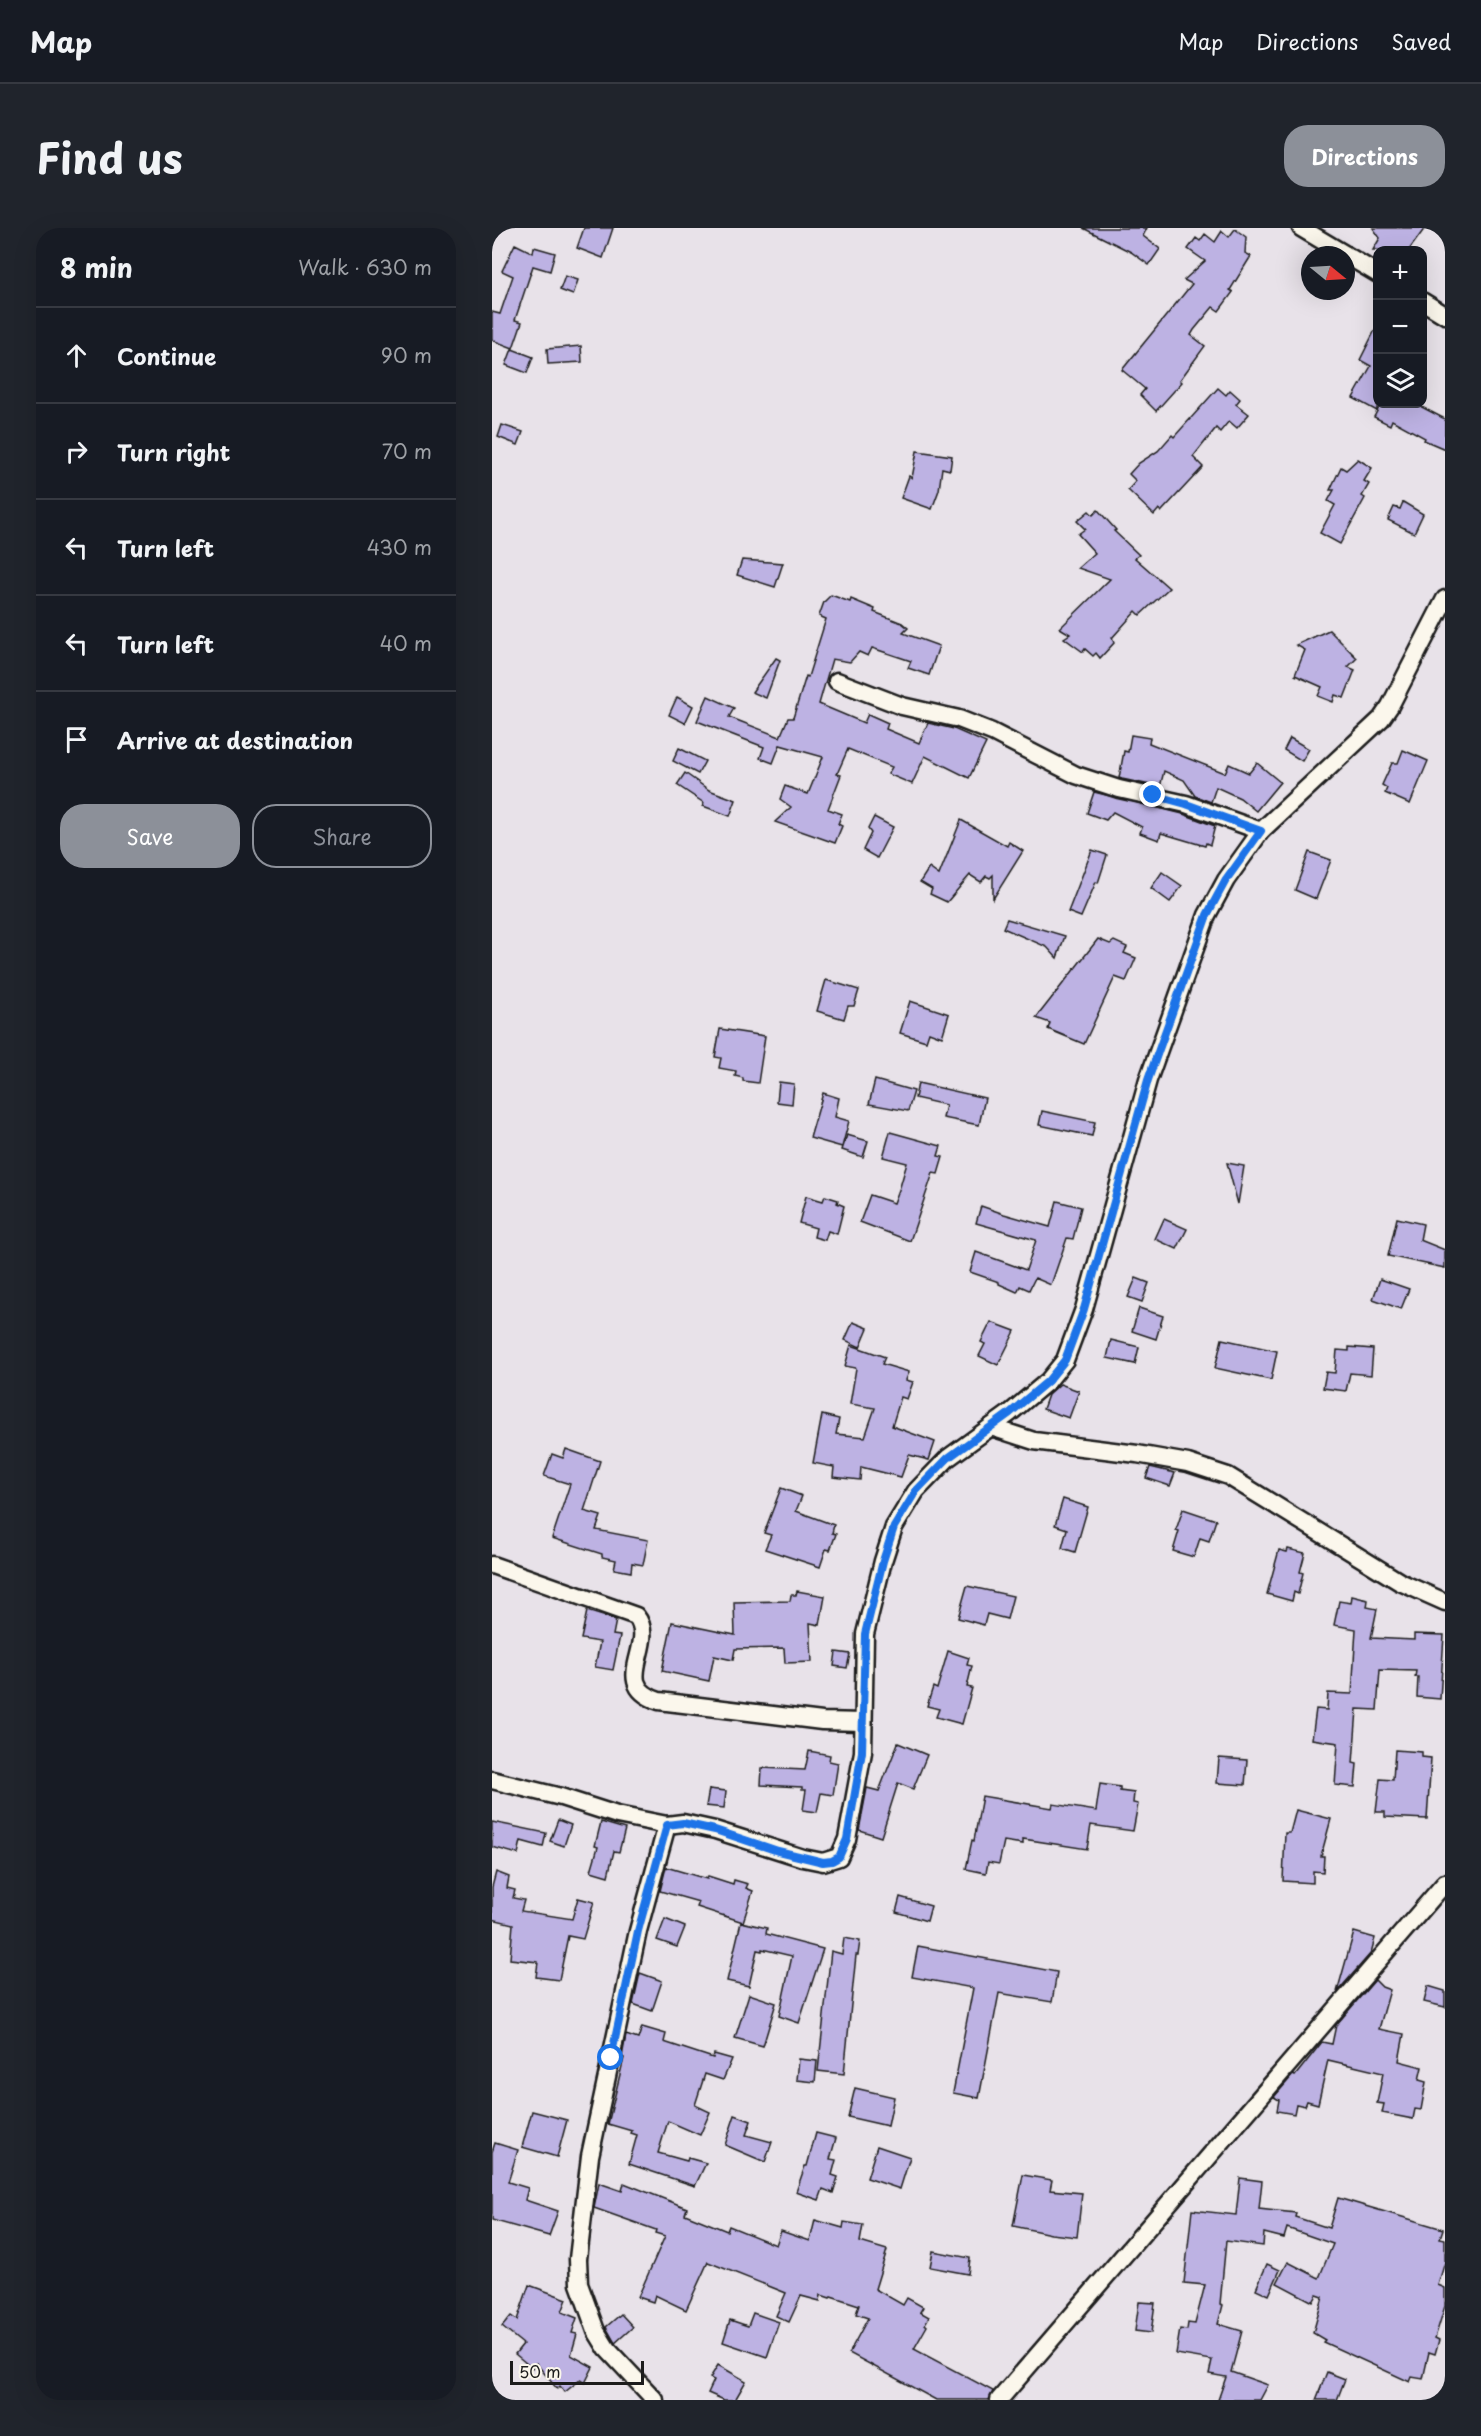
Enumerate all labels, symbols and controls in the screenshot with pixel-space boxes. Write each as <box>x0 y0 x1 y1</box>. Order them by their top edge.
text: Map <box>30 20 92 63</box>
text: Map <box>1178 25 1223 57</box>
text: Directions <box>1256 25 1358 57</box>
text: Saved <box>1391 25 1451 57</box>
text: Find us <box>36 125 183 188</box>
button: Directions <box>1284 125 1445 187</box>
north arrow <box>1301 246 1355 300</box>
map controls <box>1373 246 1427 408</box>
button: + <box>1373 246 1427 300</box>
text: 8 min <box>60 248 133 287</box>
text: Walk · 630 m <box>298 252 432 282</box>
button: − <box>1373 300 1427 354</box>
icon: ahead <box>60 339 93 372</box>
text: Continue <box>117 339 216 372</box>
text: 90 m <box>381 340 432 370</box>
button: layers <box>1373 354 1427 408</box>
icon: right <box>60 435 93 468</box>
text: Turn right <box>117 435 230 468</box>
text: 70 m <box>382 436 432 466</box>
icon: left <box>60 531 93 564</box>
text: Turn left <box>117 531 214 564</box>
text: 430 m <box>367 532 432 562</box>
icon: left <box>60 627 93 660</box>
text: Turn left <box>117 627 214 660</box>
text: 40 m <box>380 628 432 658</box>
icon: arrive <box>60 723 93 756</box>
text: Arrive at destination <box>117 723 353 756</box>
route end <box>1139 781 1165 807</box>
button: Save <box>60 804 240 868</box>
button: Share <box>252 804 432 868</box>
route start <box>597 2044 623 2070</box>
scale bar <box>510 2358 644 2386</box>
text: 50 m <box>519 2359 560 2383</box>

